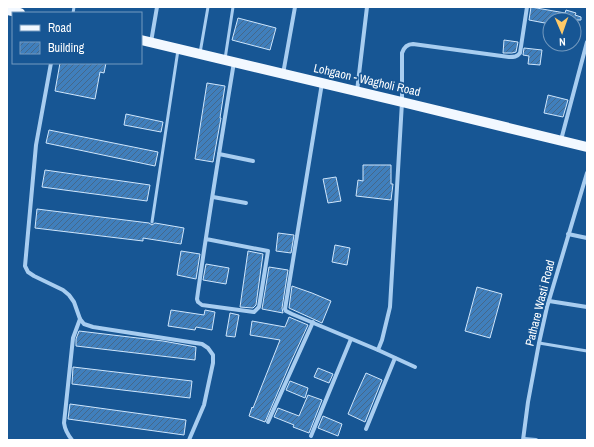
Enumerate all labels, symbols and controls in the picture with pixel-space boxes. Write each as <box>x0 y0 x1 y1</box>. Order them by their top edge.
legend <box>12 12 142 64</box>
north arrow <box>542 12 582 52</box>
text: Road <box>48 20 72 36</box>
text: N <box>559 35 566 49</box>
text: Building <box>48 40 85 56</box>
street label: Lohgaon - Wagholi Road <box>312 60 422 100</box>
street label: Pathare Wasti Road <box>522 258 558 348</box>

